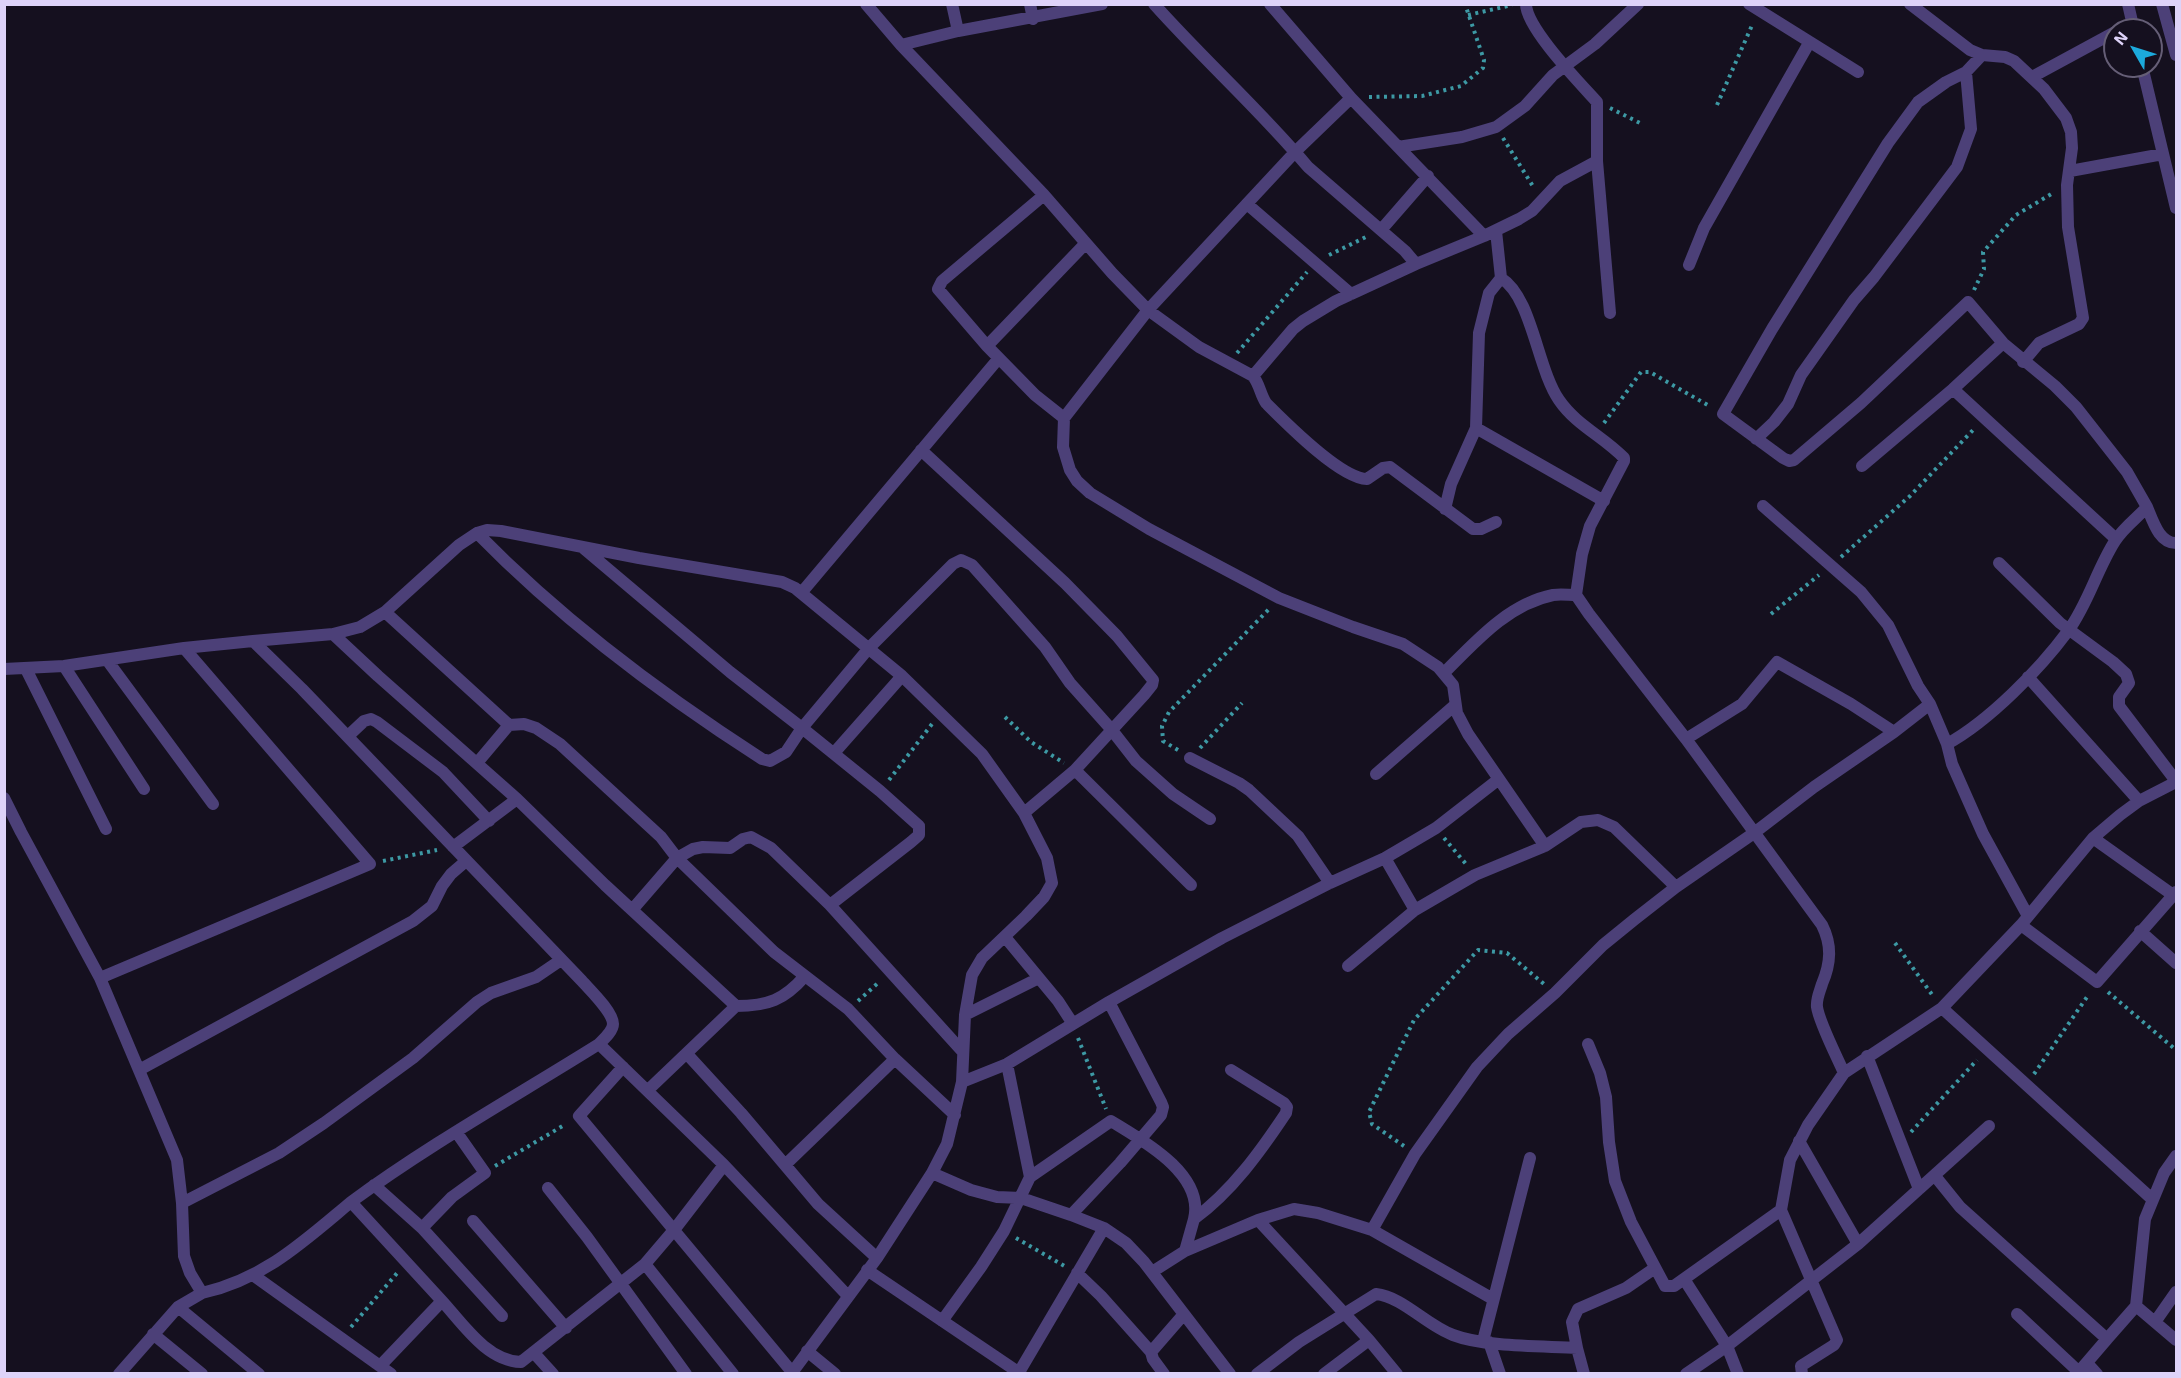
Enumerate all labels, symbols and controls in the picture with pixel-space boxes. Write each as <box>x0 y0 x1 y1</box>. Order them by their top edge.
north arrow <box>2103 18 2163 78</box>
text: N <box>2109 27 2131 48</box>

